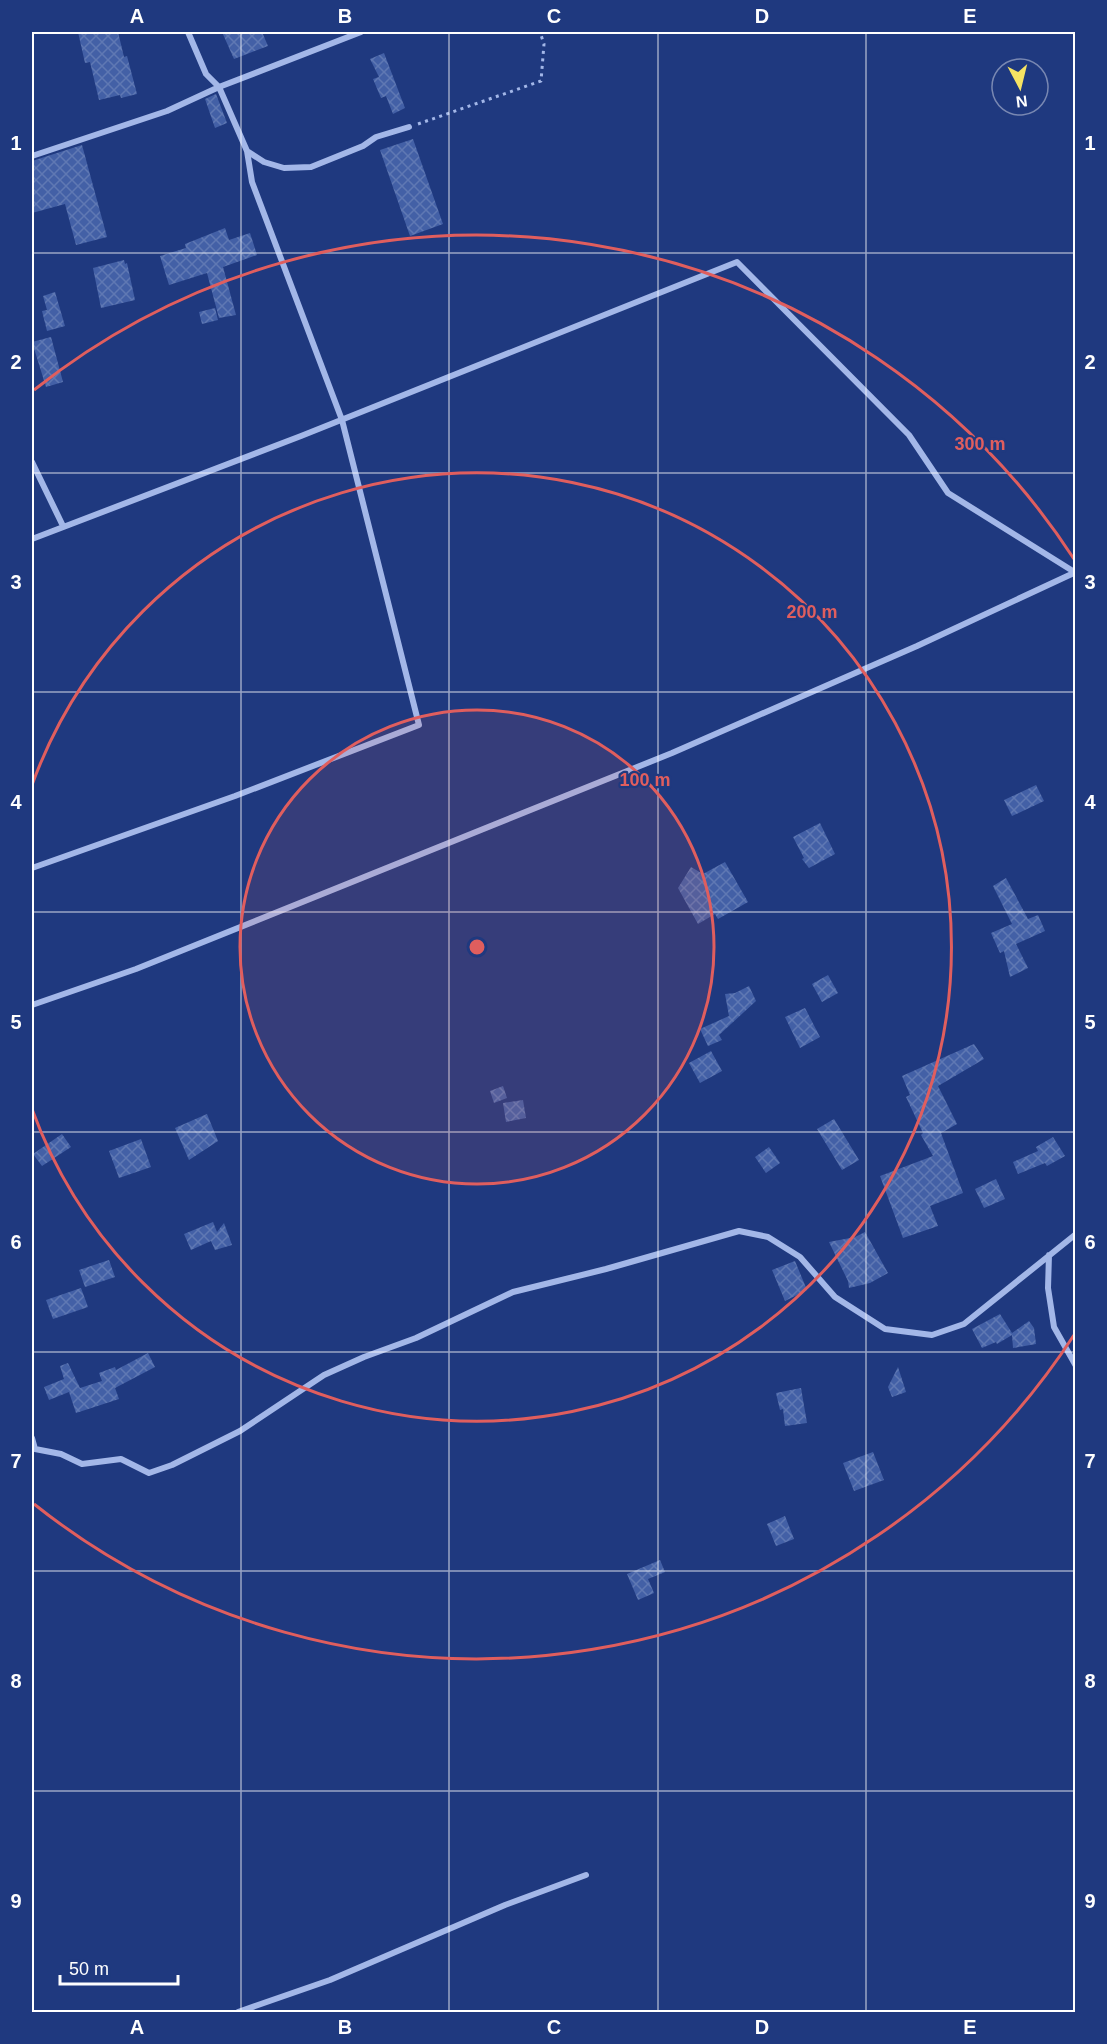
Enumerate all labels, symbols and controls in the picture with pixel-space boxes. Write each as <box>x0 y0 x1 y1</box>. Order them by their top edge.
text: A <box>130 5 144 27</box>
text: B <box>338 5 352 27</box>
text: C <box>547 5 561 27</box>
text: D <box>755 5 769 27</box>
text: E <box>963 5 977 27</box>
north arrow <box>990 57 1050 117</box>
text: N <box>1015 92 1029 111</box>
text: 1 <box>10 132 22 154</box>
text: 1 <box>1084 132 1096 154</box>
text: 2 <box>10 351 22 373</box>
text: 2 <box>1084 351 1096 373</box>
text: 300 m <box>954 434 1006 454</box>
text: 3 <box>10 571 22 593</box>
text: 3 <box>1084 571 1096 593</box>
text: 200 m <box>786 602 838 622</box>
text: 100 m <box>619 770 671 790</box>
text: 4 <box>10 791 22 813</box>
text: 4 <box>1084 791 1096 813</box>
centre of rings <box>467 937 487 957</box>
text: 5 <box>10 1011 22 1033</box>
text: 5 <box>1084 1011 1096 1033</box>
text: 6 <box>10 1231 22 1253</box>
text: 6 <box>1084 1231 1096 1253</box>
text: 7 <box>10 1450 22 1472</box>
text: 7 <box>1084 1450 1096 1472</box>
text: 8 <box>10 1670 22 1692</box>
text: 8 <box>1084 1670 1096 1692</box>
text: 9 <box>10 1890 22 1912</box>
text: 9 <box>1084 1890 1096 1912</box>
scale bar <box>60 1948 178 1986</box>
text: 50 m <box>69 1959 109 1979</box>
text: A <box>130 2016 144 2038</box>
text: B <box>338 2016 352 2038</box>
text: C <box>547 2016 561 2038</box>
text: D <box>755 2016 769 2038</box>
text: E <box>963 2016 977 2038</box>

